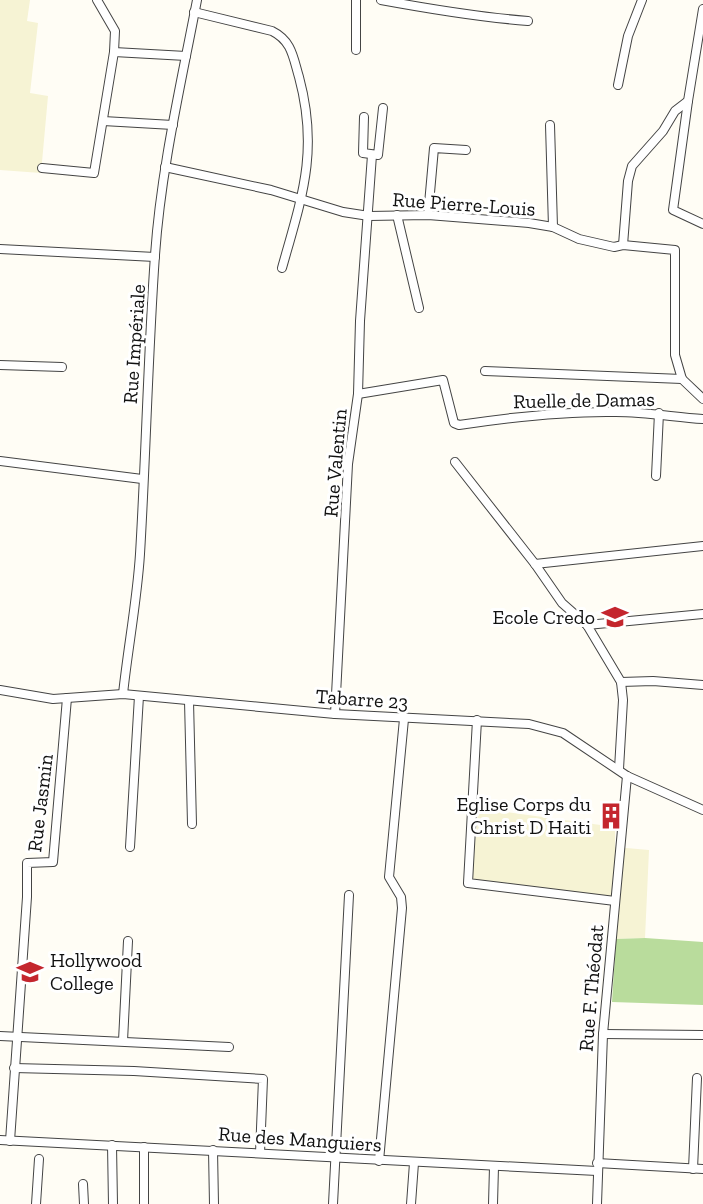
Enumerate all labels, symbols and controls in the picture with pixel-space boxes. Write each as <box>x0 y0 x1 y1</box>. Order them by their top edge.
street label: Rue Pierre-Louis <box>392 187 536 221</box>
street label: Rue Impériale <box>118 283 150 405</box>
street label: Ruelle de Damas <box>513 387 655 413</box>
street label: Rue Valentin <box>318 407 352 518</box>
school or university icon: Ecole Credo <box>600 602 630 632</box>
place label: Ecole Credo <box>493 605 595 629</box>
street label: Tabarre 23 <box>315 684 409 714</box>
street label: Rue Jasmin <box>22 752 58 853</box>
place label: Eglise Corps du Christ D Haiti <box>457 792 591 839</box>
building icon: Eglise Corps du Christ D Haiti <box>596 801 626 831</box>
street label: Rue F. Théodat <box>574 923 609 1052</box>
place label: Hollywood College <box>50 948 142 995</box>
school or university icon: Hollywood College <box>15 957 45 987</box>
street label: Rue des Manguiers <box>217 1121 383 1157</box>

